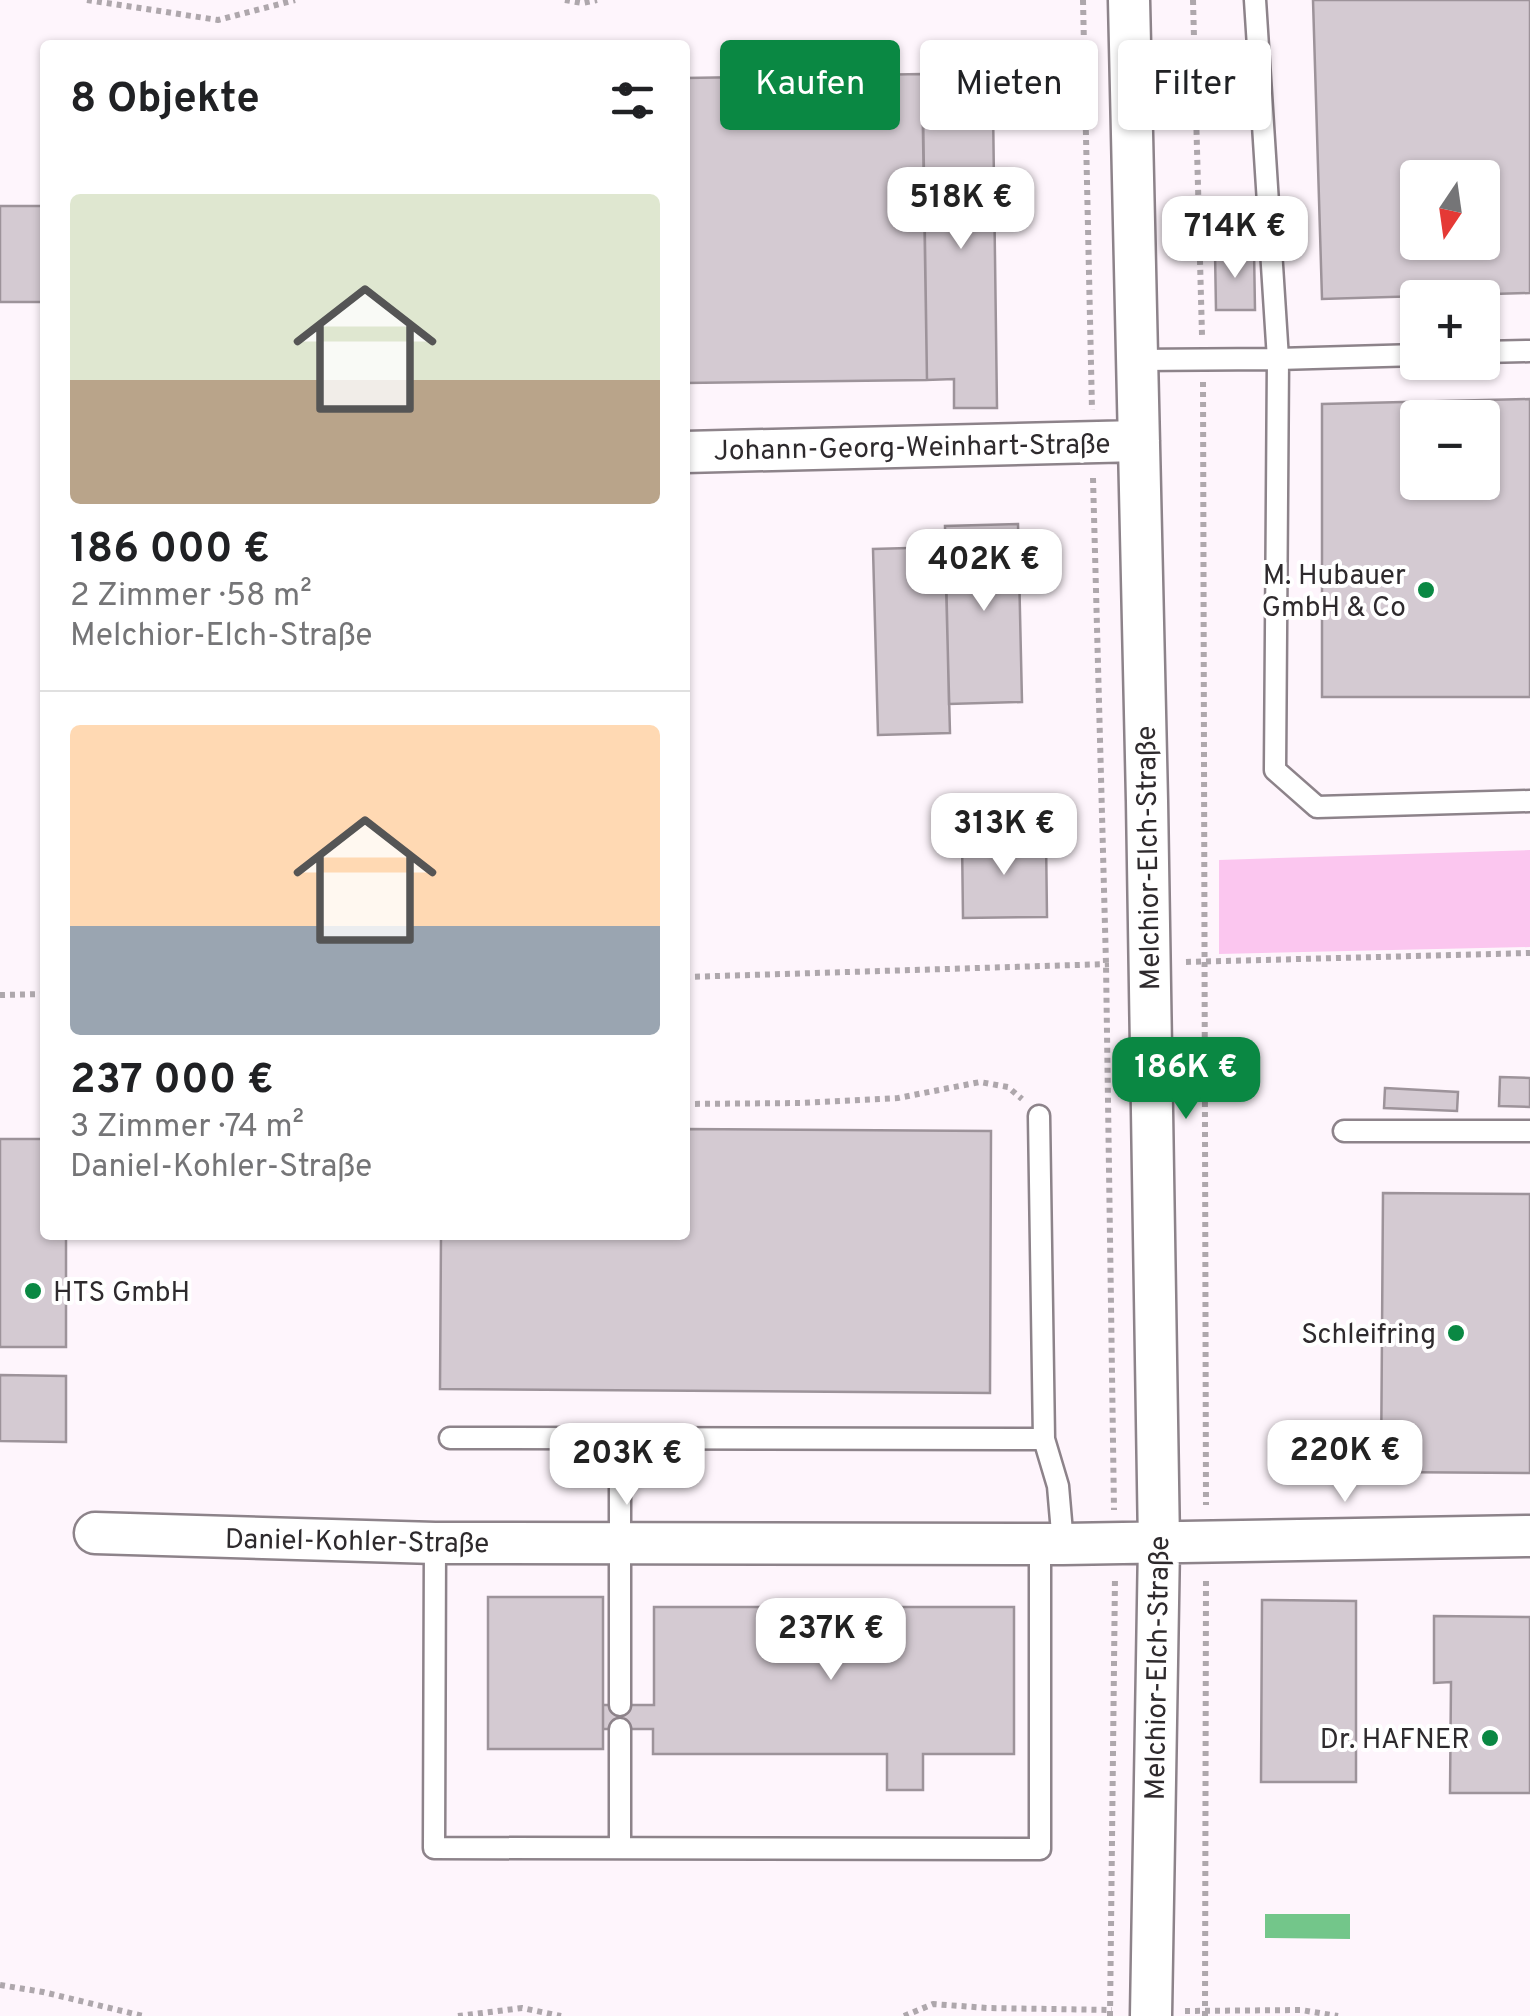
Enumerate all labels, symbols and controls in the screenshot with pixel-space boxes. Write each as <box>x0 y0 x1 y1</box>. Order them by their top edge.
chip: Kaufen <box>720 40 900 130</box>
chip: Mieten <box>920 40 1098 130</box>
chip: Filter <box>1118 40 1271 130</box>
icon: filters <box>605 73 660 128</box>
text: 8 Objekte <box>70 74 260 127</box>
north arrow <box>1400 160 1500 260</box>
map controls <box>1400 160 1500 500</box>
pin: 518K € <box>880 167 1042 252</box>
text: 518K € <box>909 179 1013 219</box>
pin: 714K € <box>1154 196 1316 281</box>
text: 714K € <box>1184 208 1286 248</box>
icon: home <box>275 259 455 439</box>
button: + <box>1400 280 1500 380</box>
button: − <box>1400 400 1500 500</box>
street label: Johann-Georg-Weinhart-Straße <box>713 428 1111 470</box>
text: 186 000 € <box>70 524 270 577</box>
pin: 402K € <box>903 529 1065 614</box>
text: 402K € <box>928 541 1040 581</box>
place label: M. Hubauer GmbH & Co <box>1262 559 1406 627</box>
text: 2 Zimmer · 58 m² <box>70 577 312 617</box>
marker: M. Hubauer GmbH & Co <box>1415 579 1437 601</box>
text: Melchior-Elch-Straße <box>70 617 373 657</box>
street label: Melchior-Elch-Straße <box>1130 725 1170 991</box>
icon: home <box>275 790 455 970</box>
pin: 313K € <box>923 793 1085 878</box>
text: 313K € <box>953 805 1055 845</box>
pin: 186K € <box>1105 1037 1267 1122</box>
text: 186K € <box>1134 1049 1238 1089</box>
text: 237 000 € <box>70 1055 274 1108</box>
text: 3 Zimmer · 74 m² <box>70 1108 304 1148</box>
text: Daniel-Kohler-Straße <box>70 1148 372 1188</box>
place label: HTS GmbH <box>53 1276 190 1312</box>
marker: HTS GmbH <box>22 1280 44 1302</box>
place label: Schleifring <box>1301 1318 1436 1354</box>
marker: Schleifring <box>1445 1322 1467 1344</box>
pin: 220K € <box>1264 1420 1426 1505</box>
pin: 203K € <box>546 1423 708 1508</box>
text: 220K € <box>1289 1432 1401 1472</box>
text: 203K € <box>572 1435 682 1475</box>
street label: Daniel-Kohler-Straße <box>224 1523 489 1563</box>
street label: Melchior-Elch-Straße <box>1139 1535 1179 1801</box>
pin: 237K € <box>750 1598 912 1683</box>
text: 237K € <box>778 1610 884 1650</box>
place label: Dr. HAFNER <box>1320 1723 1470 1759</box>
marker: Dr. HAFNER <box>1479 1727 1501 1749</box>

